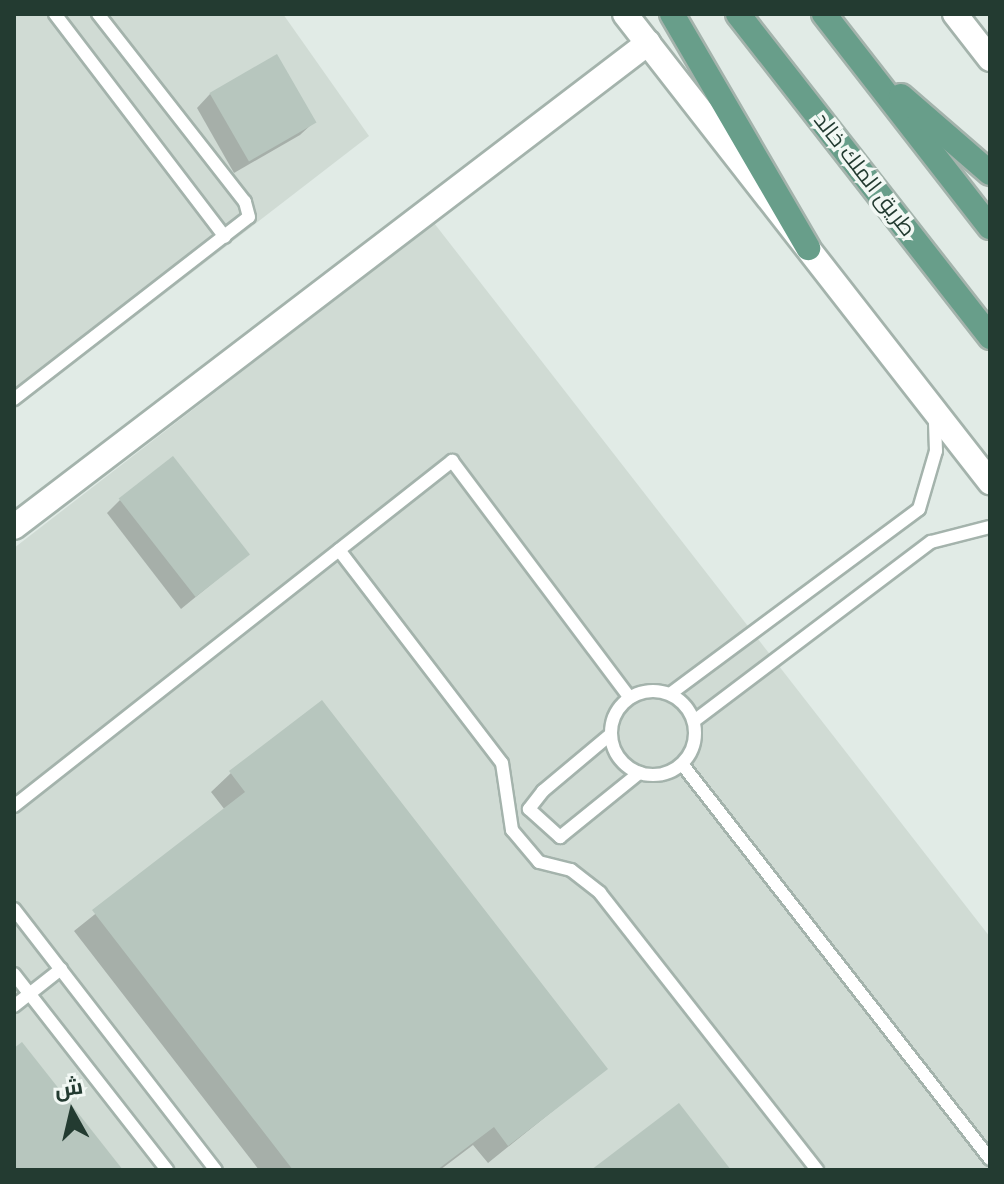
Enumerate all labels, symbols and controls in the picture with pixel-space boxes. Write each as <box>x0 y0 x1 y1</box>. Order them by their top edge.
street label: طريق الملك خالد <box>807 108 921 242</box>
north arrow <box>32 1072 112 1152</box>
text: ش <box>53 1073 84 1103</box>

